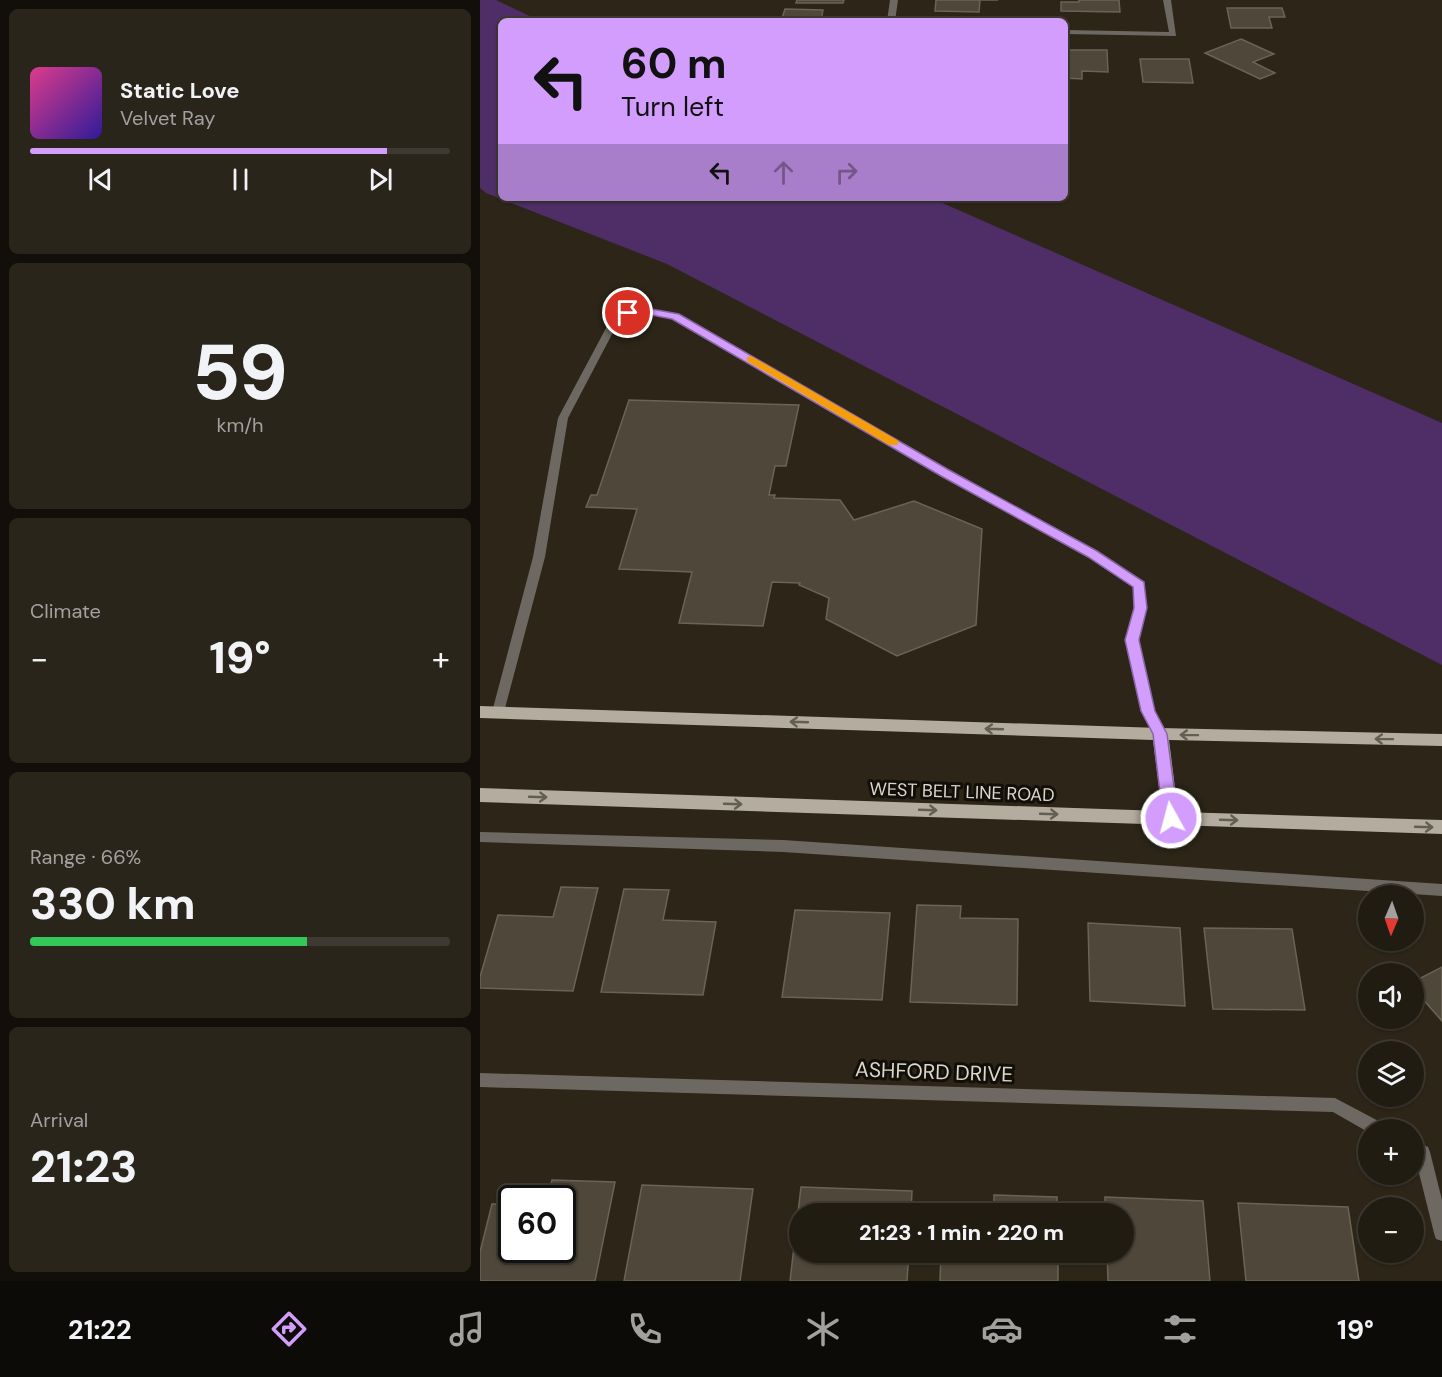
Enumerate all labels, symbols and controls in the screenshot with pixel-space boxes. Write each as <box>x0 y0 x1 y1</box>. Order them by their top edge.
text: 60 m <box>621 36 727 91</box>
icon: left <box>522 42 600 120</box>
text: Static Love <box>120 76 240 105</box>
text: Turn left <box>621 89 724 124</box>
text: Velvet Ray <box>120 105 215 131</box>
icon: left <box>704 156 737 189</box>
icon: ahead <box>767 156 800 189</box>
icon: right <box>830 156 863 189</box>
icon: previous <box>84 163 117 196</box>
icon: pause <box>224 163 257 196</box>
icon: next <box>364 163 397 196</box>
pin <box>602 287 653 338</box>
icon: arrive <box>611 296 644 329</box>
text: 59 <box>192 322 288 423</box>
text: km/h <box>216 412 264 438</box>
text: Climate <box>30 598 101 624</box>
text: 19° <box>209 628 271 687</box>
text: − <box>30 637 48 680</box>
text: + <box>432 637 450 680</box>
one-way arrow <box>789 717 809 728</box>
one-way arrow <box>984 723 1004 734</box>
one-way arrow <box>1179 729 1199 740</box>
one-way arrow <box>1374 733 1394 745</box>
street label: WEST BELT LINE ROAD <box>869 777 1055 807</box>
position arrow <box>1139 786 1203 850</box>
one-way arrow <box>528 792 548 803</box>
one-way arrow <box>723 798 743 810</box>
one-way arrow <box>918 805 938 816</box>
one-way arrow <box>1039 809 1059 820</box>
one-way arrow <box>1219 814 1239 826</box>
one-way arrow <box>1414 821 1434 832</box>
text: Range · 66% <box>30 844 141 870</box>
text: 330 km <box>30 874 196 933</box>
north arrow <box>1358 885 1424 951</box>
map controls <box>1358 885 1424 1263</box>
button: sound <box>1358 963 1424 1029</box>
button: layers <box>1358 1041 1424 1107</box>
street label: ASHFORD DRIVE <box>854 1055 1014 1089</box>
text: Arrival <box>30 1107 88 1133</box>
button: + <box>1358 1119 1424 1185</box>
text: 21:23 <box>30 1137 138 1196</box>
speed limit sign: 60 <box>498 1185 576 1263</box>
button: − <box>1358 1197 1424 1263</box>
text: 21:23 · 1 min · 220 m <box>859 1218 1064 1247</box>
icon: directions <box>268 1308 310 1350</box>
icon: music <box>446 1308 488 1350</box>
icon: phone <box>624 1308 666 1350</box>
icon: climate <box>802 1308 844 1350</box>
icon: car <box>981 1308 1023 1350</box>
icon: filters <box>1159 1308 1201 1350</box>
text: 21:22 <box>68 1312 132 1347</box>
text: 19° <box>1337 1312 1374 1347</box>

